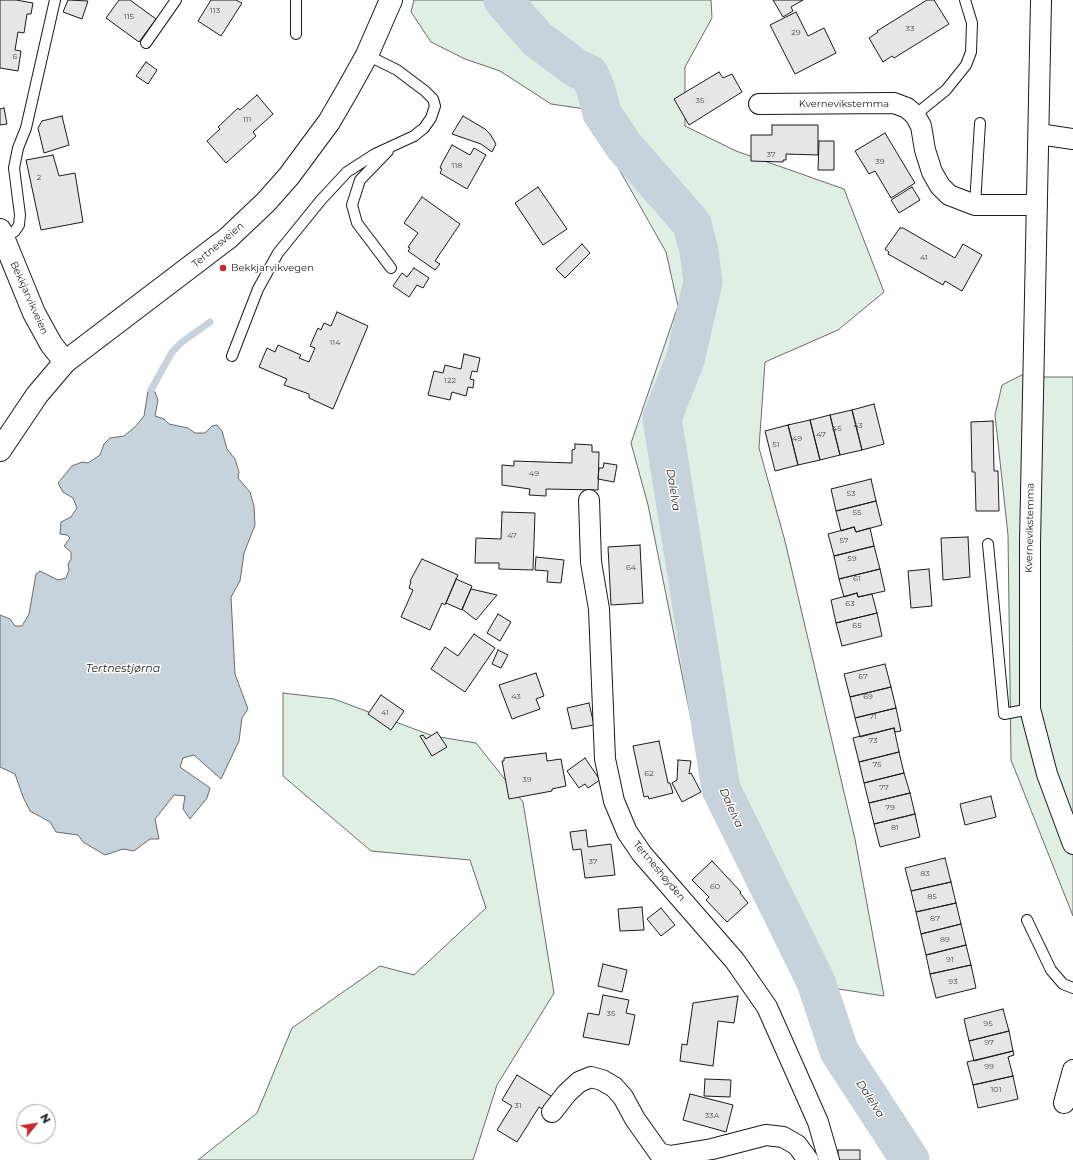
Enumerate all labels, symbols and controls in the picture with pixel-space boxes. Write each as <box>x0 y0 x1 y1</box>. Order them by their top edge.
house number: 113 <box>210 6 220 16</box>
house number: 115 <box>124 12 134 22</box>
house number: 33 <box>906 24 914 34</box>
house number: 29 <box>791 28 801 38</box>
house number: 6 <box>13 52 17 62</box>
house number: 35 <box>696 96 704 106</box>
street label: Kvernevikstemma <box>799 98 889 110</box>
house number: 111 <box>243 115 251 125</box>
house number: 37 <box>766 150 776 160</box>
house number: 39 <box>875 157 885 167</box>
house number: 118 <box>452 161 462 171</box>
house number: 2 <box>37 173 41 183</box>
street label: Tertnesveien <box>190 220 246 270</box>
house number: 41 <box>920 253 928 263</box>
street label: Bekkjarvikveien <box>8 260 50 336</box>
place label: Bekkjarvikvegen <box>231 262 314 274</box>
marker: Bekkjarvikvegen <box>218 263 228 273</box>
house number: 114 <box>329 338 341 348</box>
house number: 122 <box>444 376 456 386</box>
house number: 43 <box>853 421 863 431</box>
house number: 45 <box>832 424 842 434</box>
house number: 47 <box>816 430 826 440</box>
house number: 49 <box>792 434 802 444</box>
house number: 51 <box>772 440 780 450</box>
water label: Dalelva <box>663 468 683 512</box>
house number: 49 <box>529 469 539 479</box>
street label: Kvernevikstemma <box>1023 483 1037 573</box>
house number: 53 <box>847 489 855 499</box>
house number: 55 <box>852 508 862 518</box>
house number: 47 <box>507 531 517 541</box>
house number: 57 <box>839 536 849 546</box>
house number: 59 <box>847 554 857 564</box>
house number: 64 <box>626 563 636 573</box>
house number: 61 <box>853 574 861 584</box>
house number: 63 <box>845 599 855 609</box>
house number: 65 <box>852 621 862 631</box>
water label: Tertnestjørna <box>86 662 160 676</box>
house number: 67 <box>858 672 868 682</box>
house number: 43 <box>511 692 521 702</box>
house number: 69 <box>863 692 873 702</box>
house number: 41 <box>381 708 389 718</box>
house number: 71 <box>869 712 877 722</box>
house number: 73 <box>868 736 878 746</box>
house number: 75 <box>872 760 882 770</box>
house number: 62 <box>644 769 654 779</box>
house number: 39 <box>522 775 532 785</box>
house number: 77 <box>879 783 889 793</box>
water label: Dalelva <box>716 786 746 830</box>
house number: 79 <box>885 803 895 813</box>
house number: 81 <box>891 823 899 833</box>
street label: Tertneshøyden <box>630 838 688 904</box>
house number: 37 <box>588 857 598 867</box>
house number: 83 <box>920 869 930 879</box>
house number: 60 <box>710 882 720 892</box>
house number: 85 <box>927 892 937 902</box>
house number: 87 <box>930 914 940 924</box>
house number: 89 <box>940 935 950 945</box>
house number: 91 <box>946 955 954 965</box>
house number: 93 <box>948 977 958 987</box>
house number: 35 <box>607 1009 615 1019</box>
house number: 95 <box>983 1019 993 1029</box>
house number: 97 <box>984 1038 994 1048</box>
house number: 99 <box>984 1062 994 1072</box>
water label: Dalelva <box>853 1078 887 1120</box>
house number: 101 <box>990 1085 1002 1095</box>
house number: 31 <box>514 1101 522 1111</box>
north arrow <box>16 1104 56 1144</box>
text: N <box>37 1111 54 1126</box>
house number: 33A <box>705 1111 719 1121</box>

